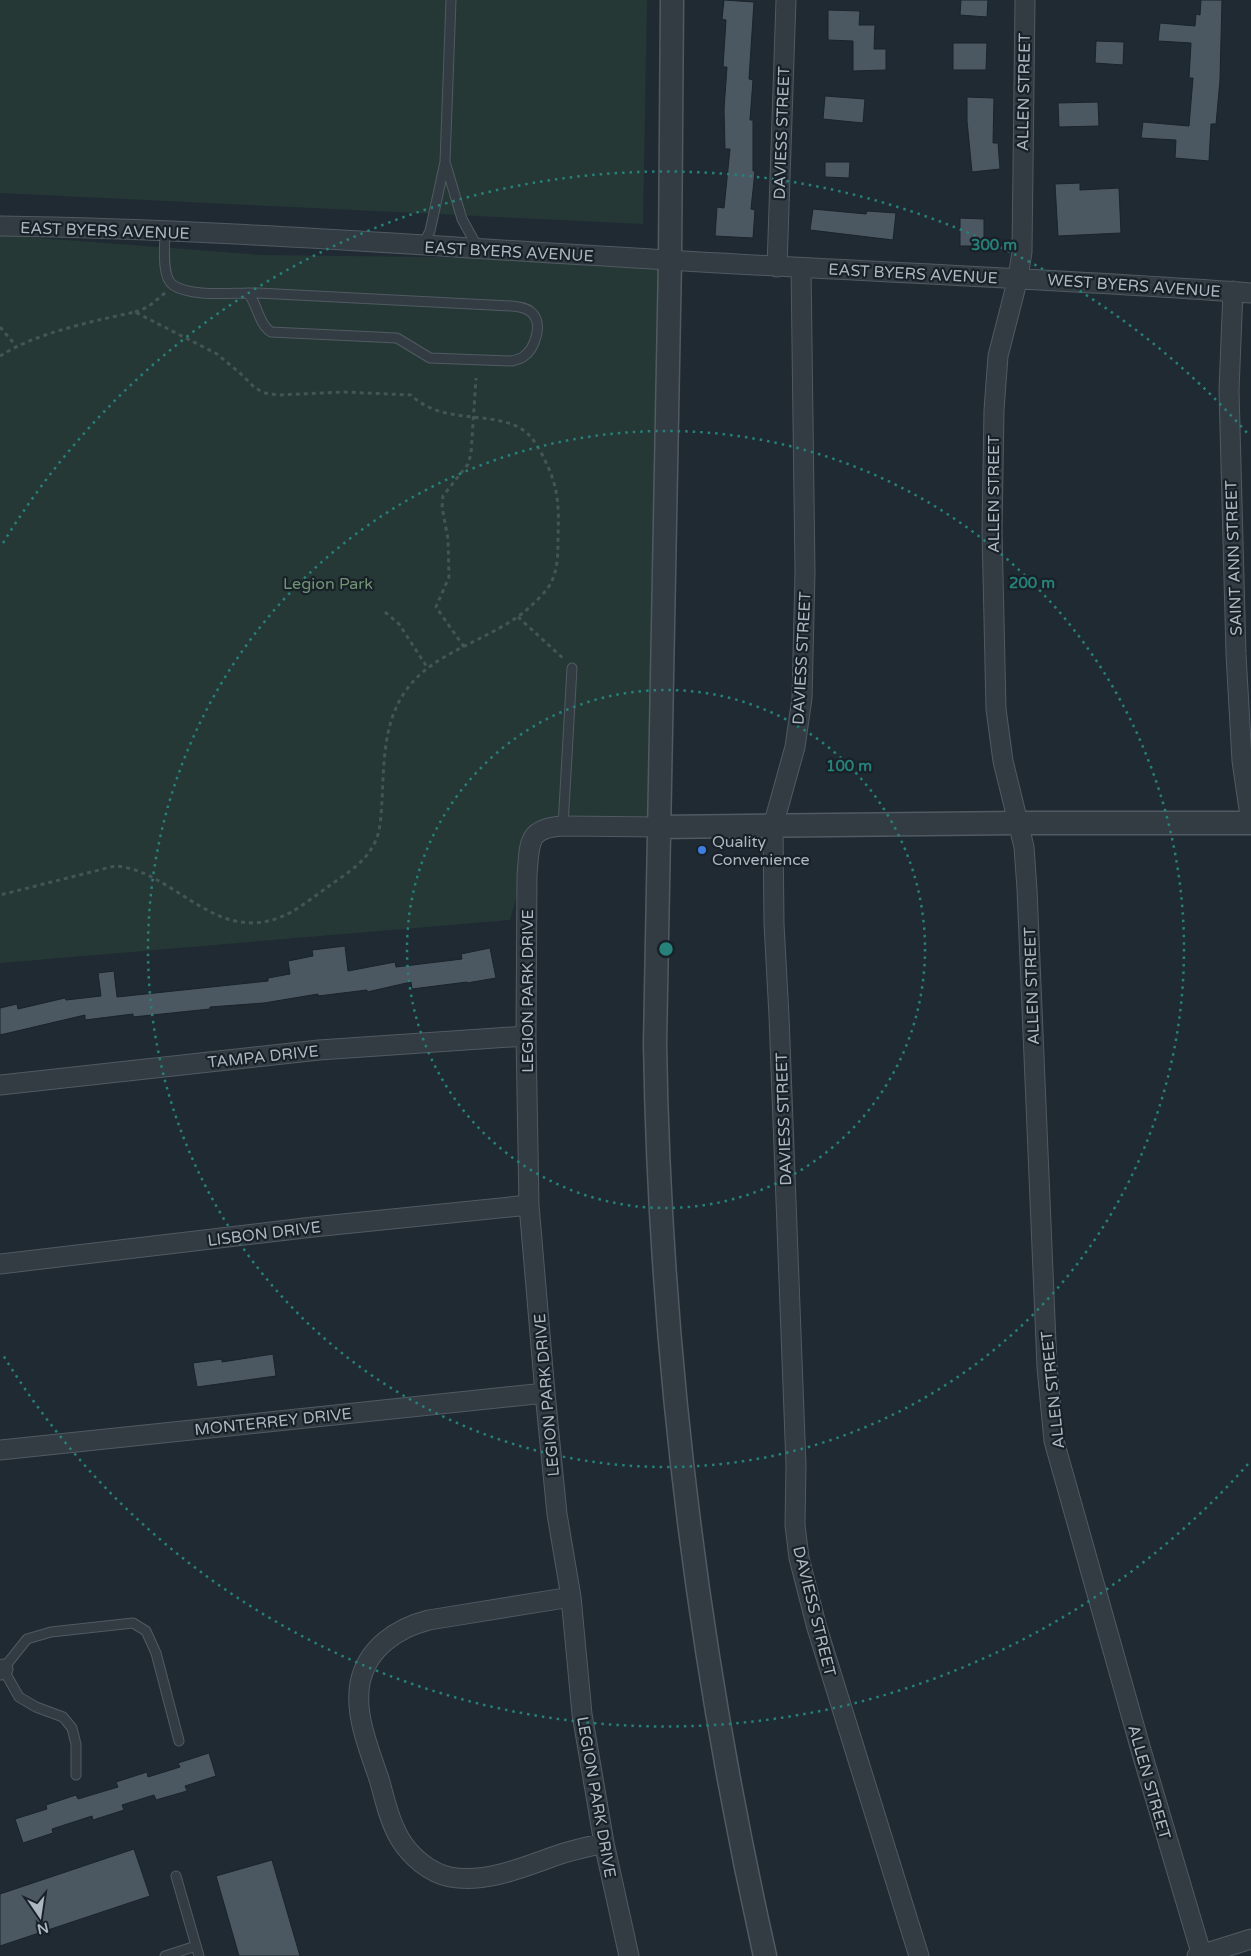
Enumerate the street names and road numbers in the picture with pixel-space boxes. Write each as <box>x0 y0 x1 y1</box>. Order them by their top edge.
street label: ALLEN STREET <box>1013 33 1035 151</box>
street label: DAVIESS STREET <box>770 66 794 200</box>
street label: EAST BYERS AVENUE <box>20 218 190 244</box>
street label: EAST BYERS AVENUE <box>424 238 594 266</box>
street label: EAST BYERS AVENUE <box>828 260 998 288</box>
street label: WEST BYERS AVENUE <box>1047 270 1221 302</box>
street label: ALLEN STREET <box>984 435 1004 553</box>
street label: SAINT ANN STREET <box>1221 480 1247 636</box>
street label: DAVIESS STREET <box>789 591 815 725</box>
street label: LEGION PARK DRIVE <box>518 909 538 1073</box>
street label: ALLEN STREET <box>1020 926 1044 1045</box>
street label: TAMPA DRIVE <box>207 1041 320 1073</box>
street label: DAVIESS STREET <box>772 1052 796 1186</box>
street label: LISBON DRIVE <box>206 1217 322 1251</box>
street label: LEGION PARK DRIVE <box>530 1313 564 1477</box>
street label: ALLEN STREET <box>1037 1330 1069 1450</box>
street label: MONTERREY DRIVE <box>194 1404 353 1440</box>
street label: DAVIESS STREET <box>788 1544 840 1679</box>
street label: LEGION PARK DRIVE <box>572 1715 620 1879</box>
street label: ALLEN STREET <box>1123 1723 1175 1842</box>

